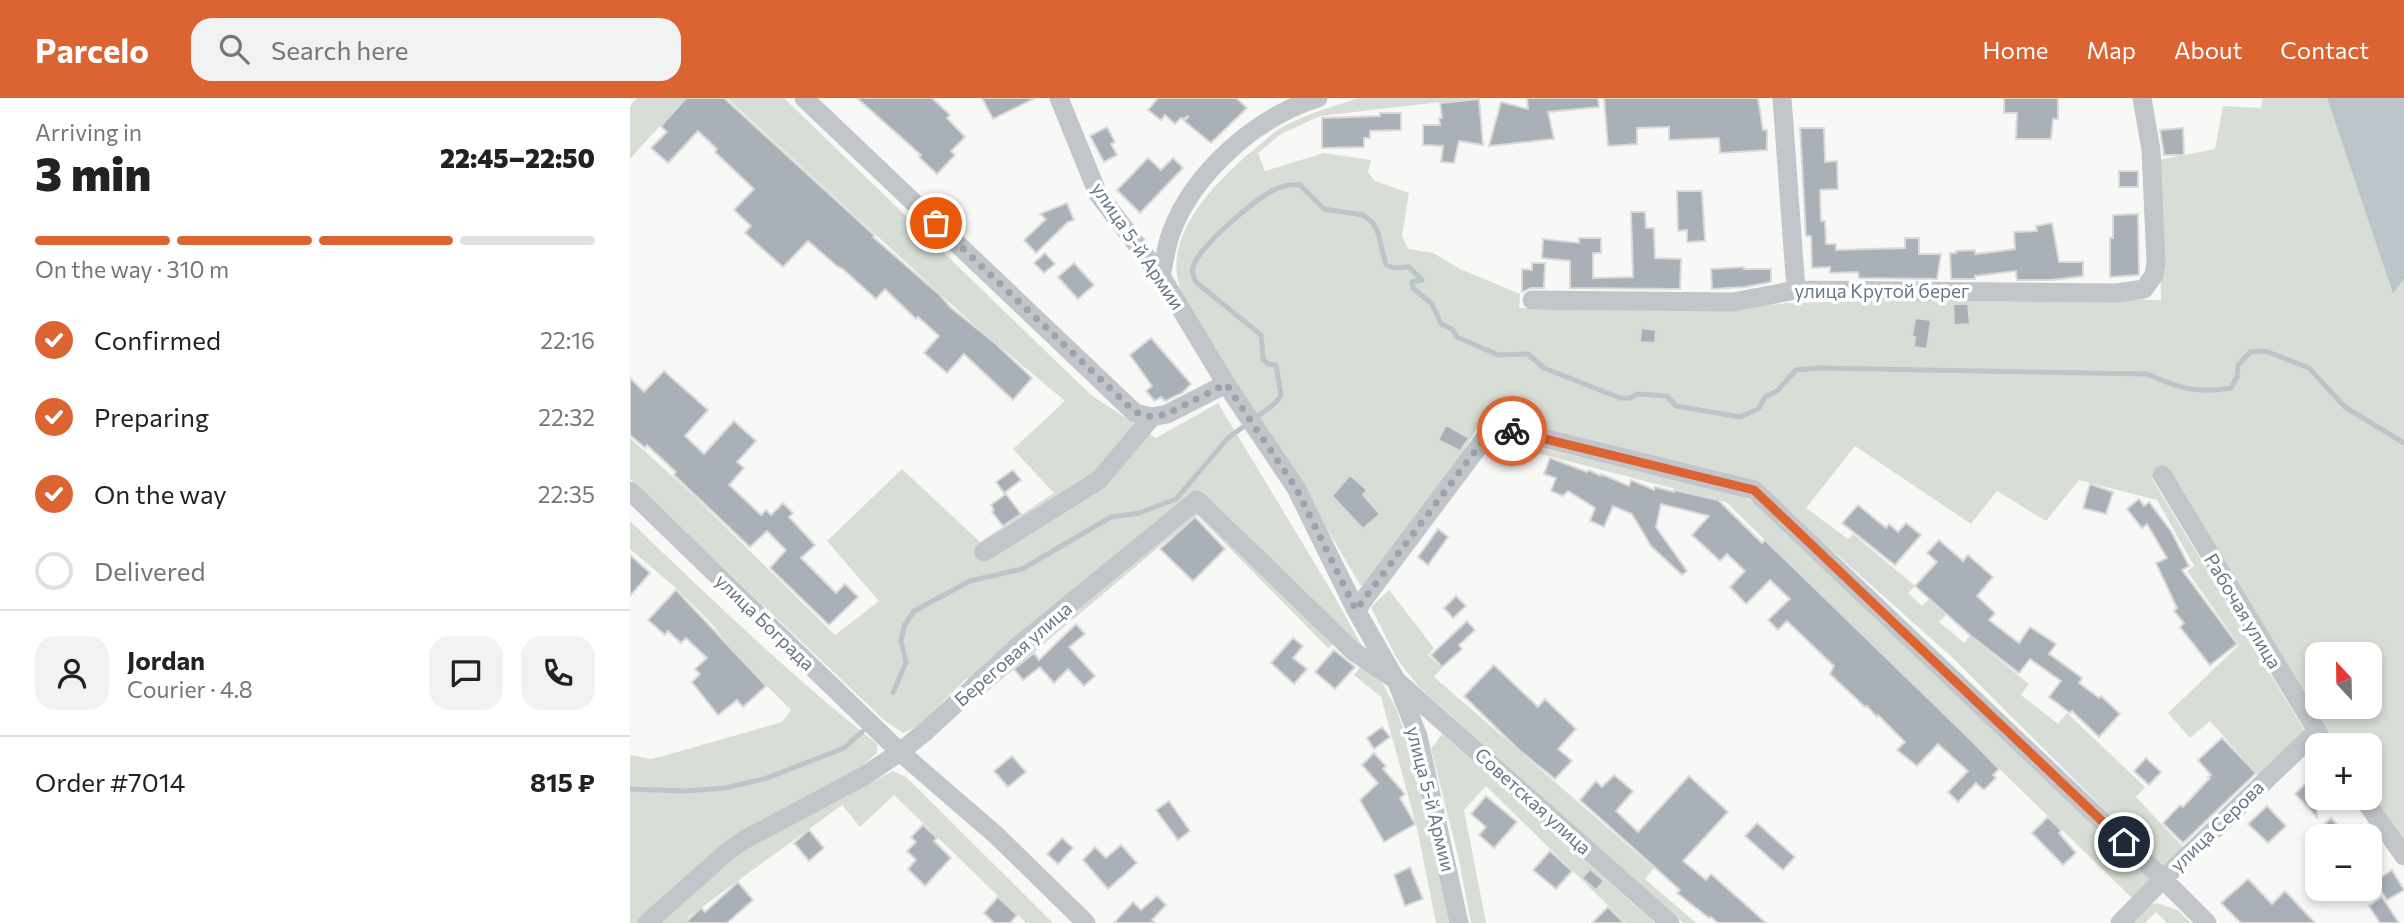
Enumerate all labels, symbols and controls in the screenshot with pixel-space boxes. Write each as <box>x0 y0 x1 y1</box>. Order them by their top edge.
search box <box>191 18 681 81</box>
text: Parcelo <box>35 29 149 70</box>
icon: search <box>215 30 253 68</box>
text: Search here <box>271 34 409 65</box>
text: Home <box>1983 35 2049 64</box>
text: Map <box>2087 35 2136 64</box>
text: About <box>2174 35 2242 64</box>
text: Contact <box>2280 35 2369 64</box>
text: Arriving in <box>35 118 142 146</box>
text: 22:45–22:50 <box>440 142 595 173</box>
text: 3 min <box>35 144 151 200</box>
street label: улица 5-й Армии <box>1087 178 1190 314</box>
pin <box>906 193 966 253</box>
icon: bag <box>917 204 955 242</box>
text: On the way · 310 m <box>35 255 229 283</box>
street label: улица Крутой берег <box>1795 279 1969 302</box>
icon: check <box>35 321 73 359</box>
text: Confirmed <box>94 324 221 355</box>
text: 22:16 <box>540 326 595 354</box>
courier <box>1477 396 1547 466</box>
icon: check <box>35 398 73 436</box>
text: Preparing <box>94 401 209 432</box>
text: 22:32 <box>538 403 595 431</box>
icon: bike <box>1493 412 1531 450</box>
icon: check <box>35 475 73 513</box>
text: On the way <box>94 478 227 509</box>
text: 22:35 <box>538 480 595 508</box>
street label: Рабочая улица <box>2200 549 2287 672</box>
text: Delivered <box>94 555 205 586</box>
street label: улица Бограда <box>711 569 820 675</box>
street label: Береговая улица <box>949 596 1076 711</box>
button: person <box>35 636 109 710</box>
button: chat <box>429 636 503 710</box>
button: phone <box>521 636 595 710</box>
north arrow <box>2305 642 2382 719</box>
map controls <box>2305 642 2382 901</box>
text: Jordan <box>127 644 205 675</box>
text: Courier · 4.8 <box>127 675 253 703</box>
street label: улица 5-й Армии <box>1402 724 1461 874</box>
button: + <box>2305 733 2382 810</box>
street label: Советская улица <box>1471 742 1596 859</box>
text: Order #7014 <box>35 766 185 797</box>
text: 815 ₽ <box>530 766 595 797</box>
street label: улица Серова <box>2165 775 2268 876</box>
pin <box>2094 812 2154 872</box>
icon: home <box>2105 823 2143 861</box>
button: − <box>2305 824 2382 901</box>

